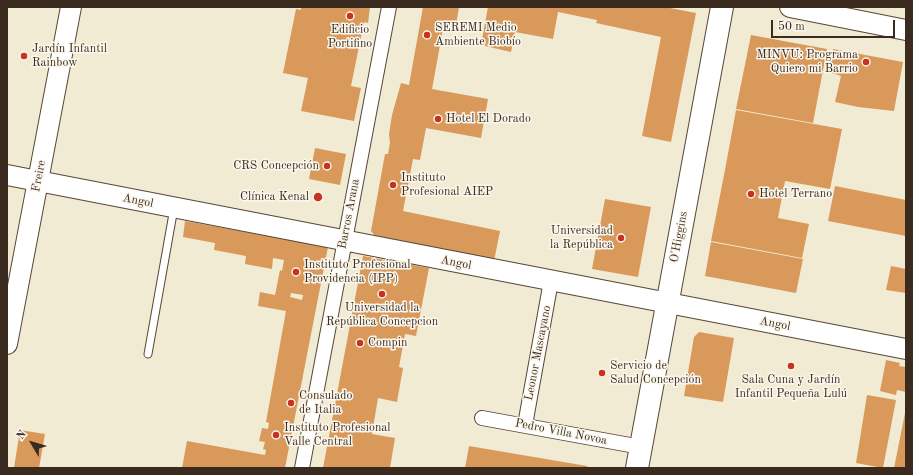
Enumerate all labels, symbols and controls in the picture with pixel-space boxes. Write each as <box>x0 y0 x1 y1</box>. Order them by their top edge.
marker: Edificio Portifino <box>345 11 355 21</box>
scale bar <box>773 12 897 38</box>
place label: SEREMI Medio Ambiente Biobío <box>435 21 521 49</box>
text: 50 m <box>778 21 805 33</box>
place label: Edificio Portifino <box>328 23 372 51</box>
marker: SEREMI Medio Ambiente Biobío <box>422 30 432 40</box>
place label: Jardín Infantil Rainbow <box>32 42 107 70</box>
place label: MINVU: Programa Quiero mi Barrio <box>757 48 858 76</box>
marker: Jardín Infantil Rainbow <box>19 51 29 61</box>
marker: MINVU: Programa Quiero mi Barrio <box>861 57 871 67</box>
place label: Hotel El Dorado <box>446 112 531 126</box>
marker: Hotel El Dorado <box>433 114 443 124</box>
street label: Freire <box>29 159 49 193</box>
place label: CRS Concepción <box>233 159 319 173</box>
marker: CRS Concepción <box>322 161 332 171</box>
place label: Instituto Profesional AIEP <box>401 171 493 199</box>
street label: Barros Arana <box>335 178 363 250</box>
marker: Instituto Profesional AIEP <box>388 180 398 190</box>
place label: Hotel Terrano <box>759 187 832 201</box>
marker: Hotel Terrano <box>746 189 756 199</box>
place label: Clínica Kenal <box>240 190 309 204</box>
street label: Angol <box>121 191 155 211</box>
marker: Clínica Kenal <box>312 191 324 203</box>
street label: O'Higgins <box>667 210 691 264</box>
place label: Universidad la República <box>550 224 613 252</box>
marker: Universidad la República <box>616 233 626 243</box>
street label: Angol <box>439 253 473 273</box>
place label: Instituto Profesional Providencia (IPP) <box>304 258 411 286</box>
marker: Instituto Profesional Providencia (IPP) <box>291 267 301 277</box>
marker: Universidad la República Concepcion <box>377 289 387 299</box>
place label: Universidad la República Concepcion <box>326 301 438 329</box>
street label: Leonor Mascayano <box>522 304 554 402</box>
street label: Angol <box>758 314 792 334</box>
place label: Compin <box>368 336 407 350</box>
marker: Compin <box>355 338 365 348</box>
place label: Servicio de Salud Concepción <box>610 359 701 387</box>
marker: Sala Cuna y Jardín Infantil Pequeña Lulú <box>786 361 796 371</box>
marker: Servicio de Salud Concepción <box>597 368 607 378</box>
place label: Sala Cuna y Jardín Infantil Pequeña Lulú <box>735 373 847 401</box>
place label: Consulado de Italia <box>299 389 352 417</box>
marker: Consulado de Italia <box>286 398 296 408</box>
street label: Pedro Villa Novoa <box>514 416 608 448</box>
place label: Instituto Profesional Valle Central <box>284 421 391 449</box>
north arrow <box>12 423 52 463</box>
text: N <box>15 429 29 442</box>
marker: Instituto Profesional Valle Central <box>271 430 281 440</box>

